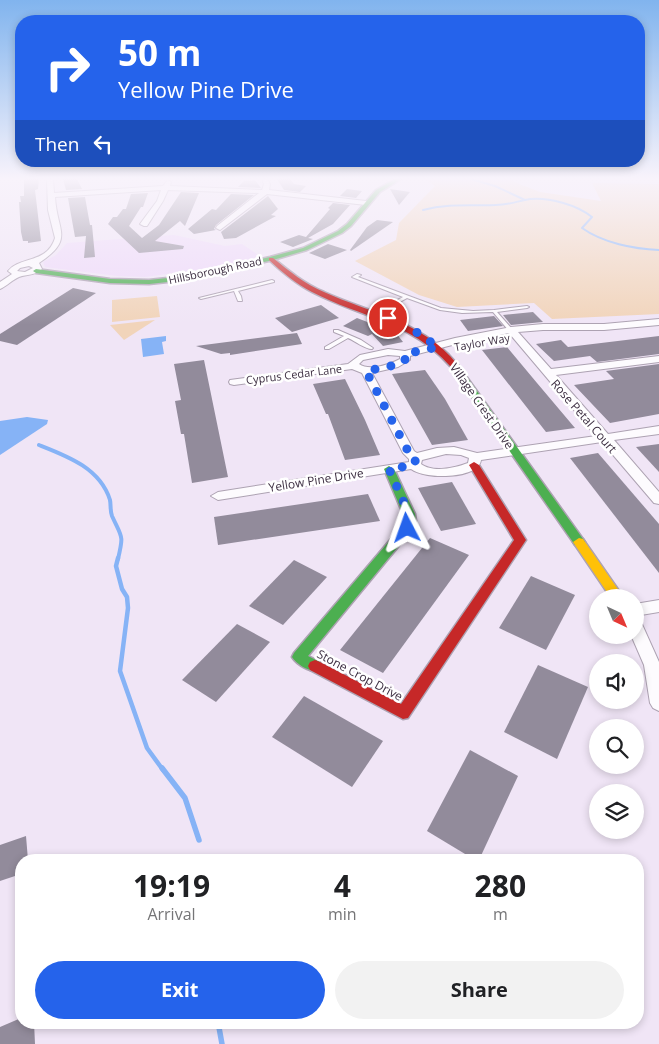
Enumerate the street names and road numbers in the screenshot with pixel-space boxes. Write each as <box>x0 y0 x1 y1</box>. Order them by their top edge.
street label: Hillsborough Road <box>167 253 263 287</box>
street label: Taylor Way <box>453 330 511 354</box>
street label: Village Crest Drive <box>446 360 518 452</box>
street label: Cyprus Cedar Lane <box>245 361 343 387</box>
street label: Rose Petal Court <box>547 375 621 457</box>
street label: Yellow Pine Drive <box>267 464 365 496</box>
street label: Stone Crop Drive <box>314 645 406 705</box>

